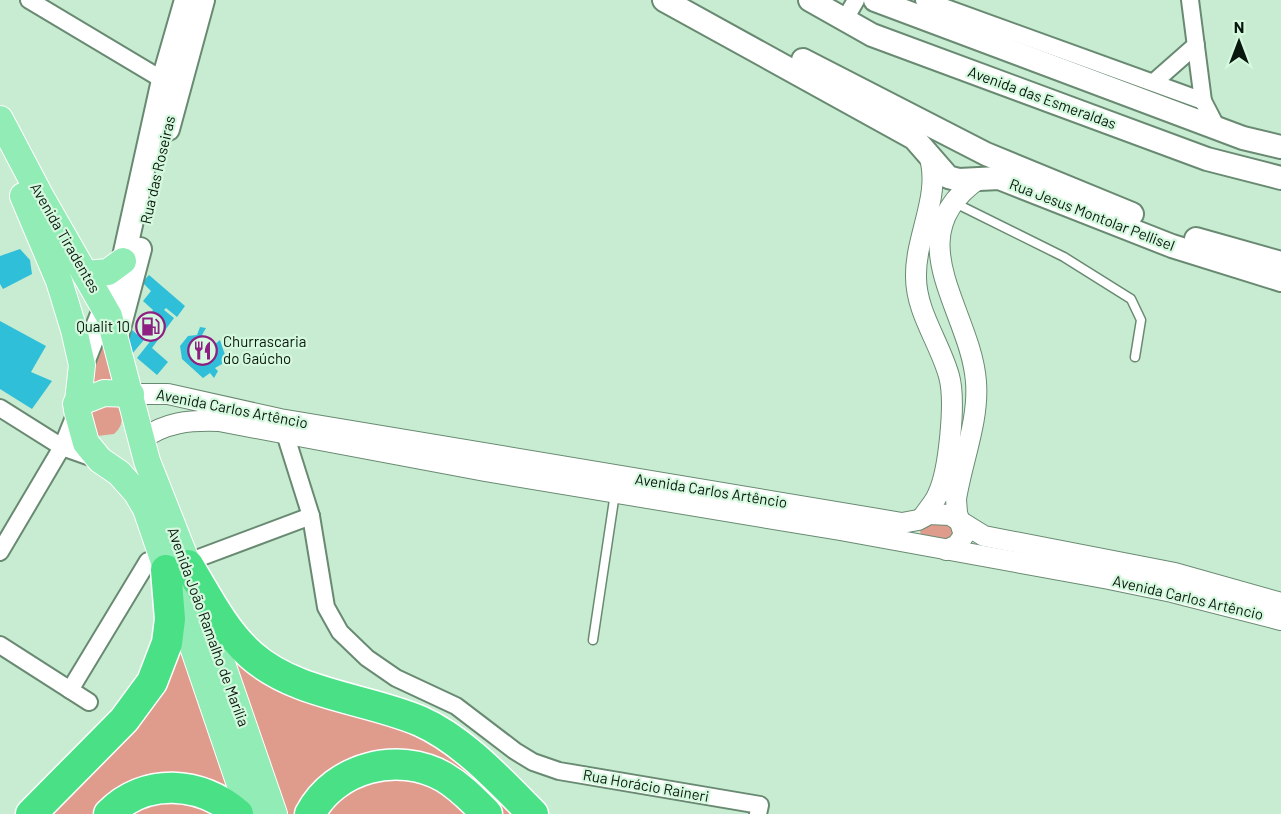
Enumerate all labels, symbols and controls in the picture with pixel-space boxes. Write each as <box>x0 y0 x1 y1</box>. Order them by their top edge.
north arrow <box>1209 12 1269 72</box>
text: N <box>1234 17 1244 36</box>
street label: Avenida das Esmeraldas <box>966 62 1119 132</box>
street label: Rua das Roseiras <box>136 114 178 226</box>
street label: Rua Jesus Montolar Pellisel <box>1007 174 1178 254</box>
street label: Avenida Tiradentes <box>27 179 105 296</box>
fuel station icon: Qualit 10 <box>135 311 167 343</box>
place label: Qualit 10 <box>76 317 130 335</box>
place label: Churrascaria do Gaúcho <box>223 332 306 367</box>
restaurant icon: Churrascaria do Gaúcho <box>186 335 218 367</box>
street label: Avenida Carlos Artêncio <box>155 384 310 432</box>
street label: Avenida Carlos Artêncio <box>634 469 789 511</box>
street label: Avenida João Ramalho de Marília <box>164 525 253 729</box>
street label: Avenida Carlos Artêncio <box>1111 571 1265 623</box>
street label: Rua Horácio Raineri <box>582 765 711 805</box>

